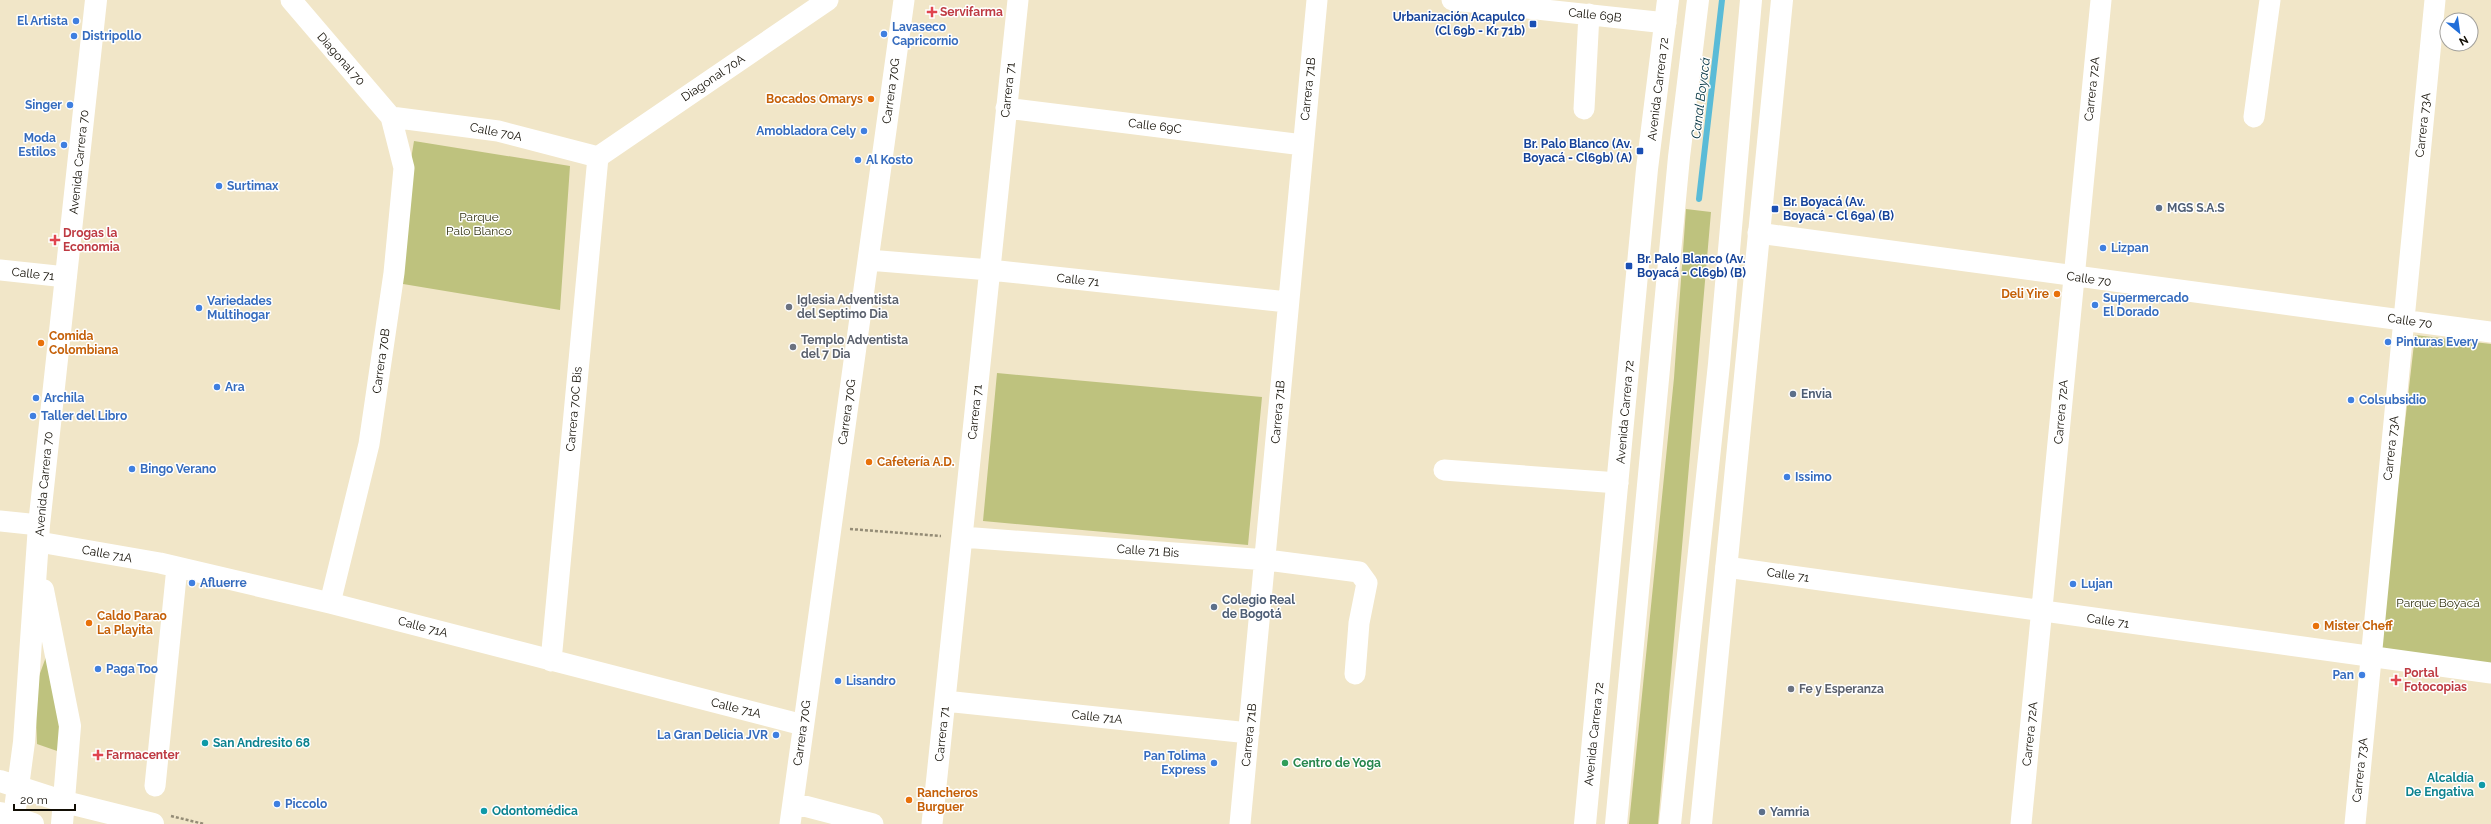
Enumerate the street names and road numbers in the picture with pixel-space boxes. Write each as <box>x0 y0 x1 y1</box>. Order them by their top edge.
street label: Calle 69B <box>1568 5 1622 25</box>
street label: Diagonal 70 <box>314 30 368 88</box>
street label: Avenida Carrera 72 <box>1645 36 1671 142</box>
street label: Diagonal 70A <box>679 52 747 104</box>
street label: Carrera 72A <box>2082 56 2102 122</box>
street label: Carrera 70G <box>879 57 903 125</box>
street label: Carrera 71B <box>1298 57 1318 121</box>
street label: Carrera 71 <box>998 62 1018 118</box>
street label: Carrera 73A <box>2413 92 2433 158</box>
street label: Avenida Carrera 70 <box>67 109 91 215</box>
street label: Calle 69C <box>1127 116 1183 136</box>
street label: Calle 70A <box>469 120 523 144</box>
street label: Calle 71 <box>11 265 55 283</box>
street label: Calle 70 <box>2066 269 2112 289</box>
street label: Calle 71 <box>1056 271 1100 289</box>
street label: Calle 70 <box>2387 311 2433 331</box>
street label: Carrera 70B <box>370 328 392 394</box>
street label: Avenida Carrera 72 <box>1613 360 1637 464</box>
street label: Carrera 70C Bis <box>563 366 585 452</box>
street label: Carrera 70G <box>835 378 859 446</box>
street label: Carrera 72A <box>2051 379 2071 445</box>
street label: Carrera 71B <box>1268 380 1288 444</box>
street label: Carrera 71 <box>965 384 985 440</box>
street label: Carrera 73A <box>2381 415 2401 481</box>
street label: Avenida Carrera 70 <box>32 431 56 537</box>
street label: Calle 71 Bis <box>1116 542 1180 560</box>
street label: Calle 71A <box>81 543 133 565</box>
street label: Calle 71 <box>1766 565 1810 585</box>
street label: Calle 71 <box>2086 611 2130 631</box>
street label: Calle 71A <box>397 614 449 640</box>
street label: Avenida Carrera 72 <box>1582 681 1606 787</box>
street label: Calle 71A <box>710 695 762 721</box>
street label: Carrera 70G <box>790 699 814 767</box>
street label: Carrera 72A <box>2020 701 2040 767</box>
street label: Carrera 71B <box>1239 703 1259 767</box>
street label: Carrera 71 <box>932 706 952 762</box>
street label: Calle 71A <box>1071 707 1123 727</box>
street label: Carrera 73A <box>2350 737 2370 803</box>

